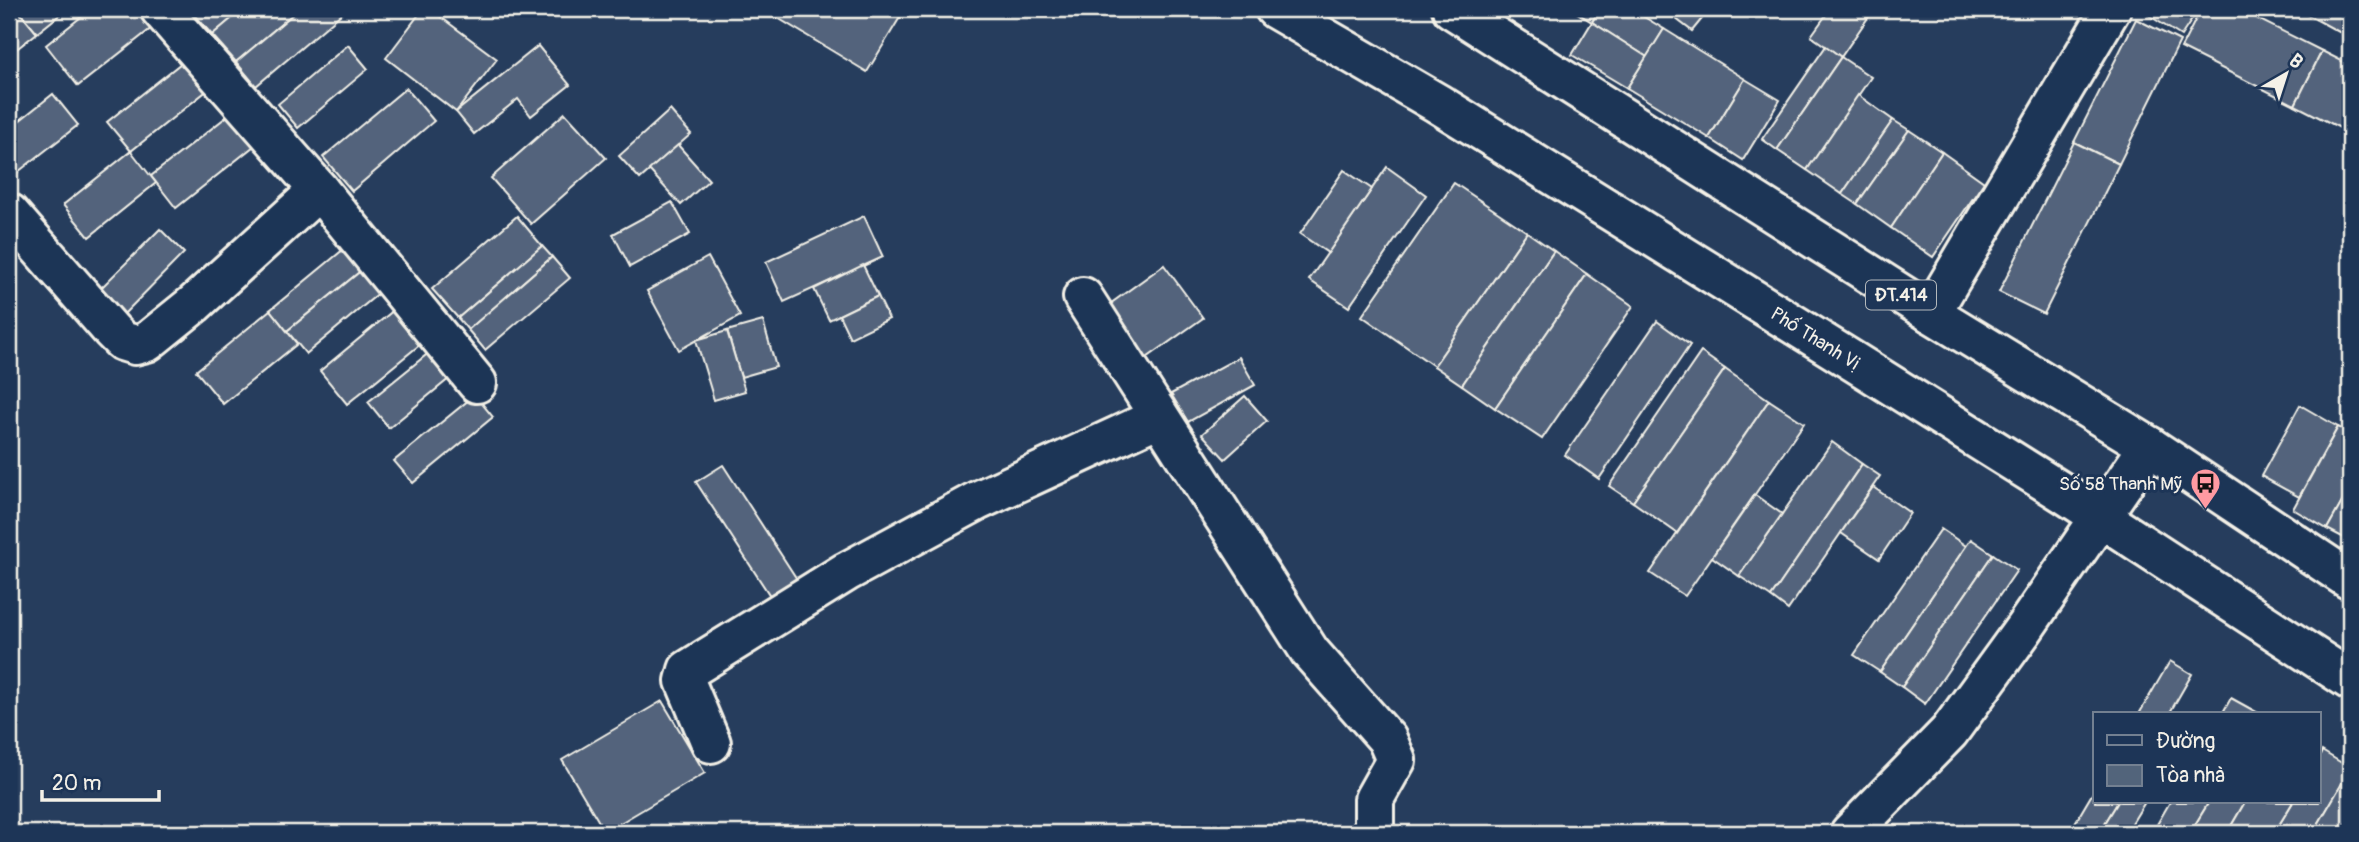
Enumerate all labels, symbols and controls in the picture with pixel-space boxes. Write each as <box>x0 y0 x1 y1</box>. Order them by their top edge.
north arrow <box>2250 38 2320 108</box>
text: B <box>2284 49 2308 74</box>
road number: ĐT.414 <box>1866 281 1936 310</box>
street label: Phố Thanh Vị <box>1766 302 1865 376</box>
bus stop icon: Số 58 Thanh Mỹ <box>2188 466 2222 510</box>
place label: Số 58 Thanh Mỹ <box>2059 472 2182 496</box>
legend <box>2093 712 2320 804</box>
text: Đường <box>2156 728 2215 755</box>
scale bar <box>42 758 159 802</box>
text: Tòa nhà <box>2156 762 2225 789</box>
text: 20 m <box>52 770 101 797</box>

